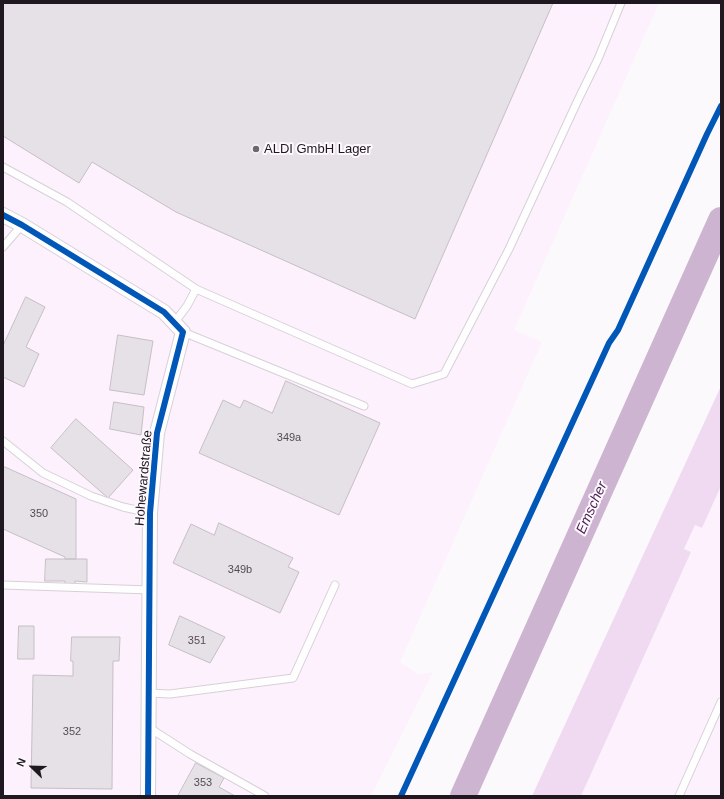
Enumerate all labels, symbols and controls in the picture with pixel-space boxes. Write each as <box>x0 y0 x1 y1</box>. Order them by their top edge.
place label: ALDI GmbH Lager <box>264 141 371 157</box>
marker: ALDI GmbH Lager <box>251 144 261 154</box>
street label: Hohewardstraße <box>132 429 156 527</box>
house number: 349a <box>277 431 301 445</box>
water label: Emscher <box>573 479 611 537</box>
house number: 350 <box>30 507 48 521</box>
house number: 349b <box>228 563 252 577</box>
house number: 351 <box>188 634 206 648</box>
house number: 352 <box>63 725 81 739</box>
north arrow <box>12 747 52 787</box>
text: N <box>14 756 28 768</box>
house number: 353 <box>194 776 212 790</box>

